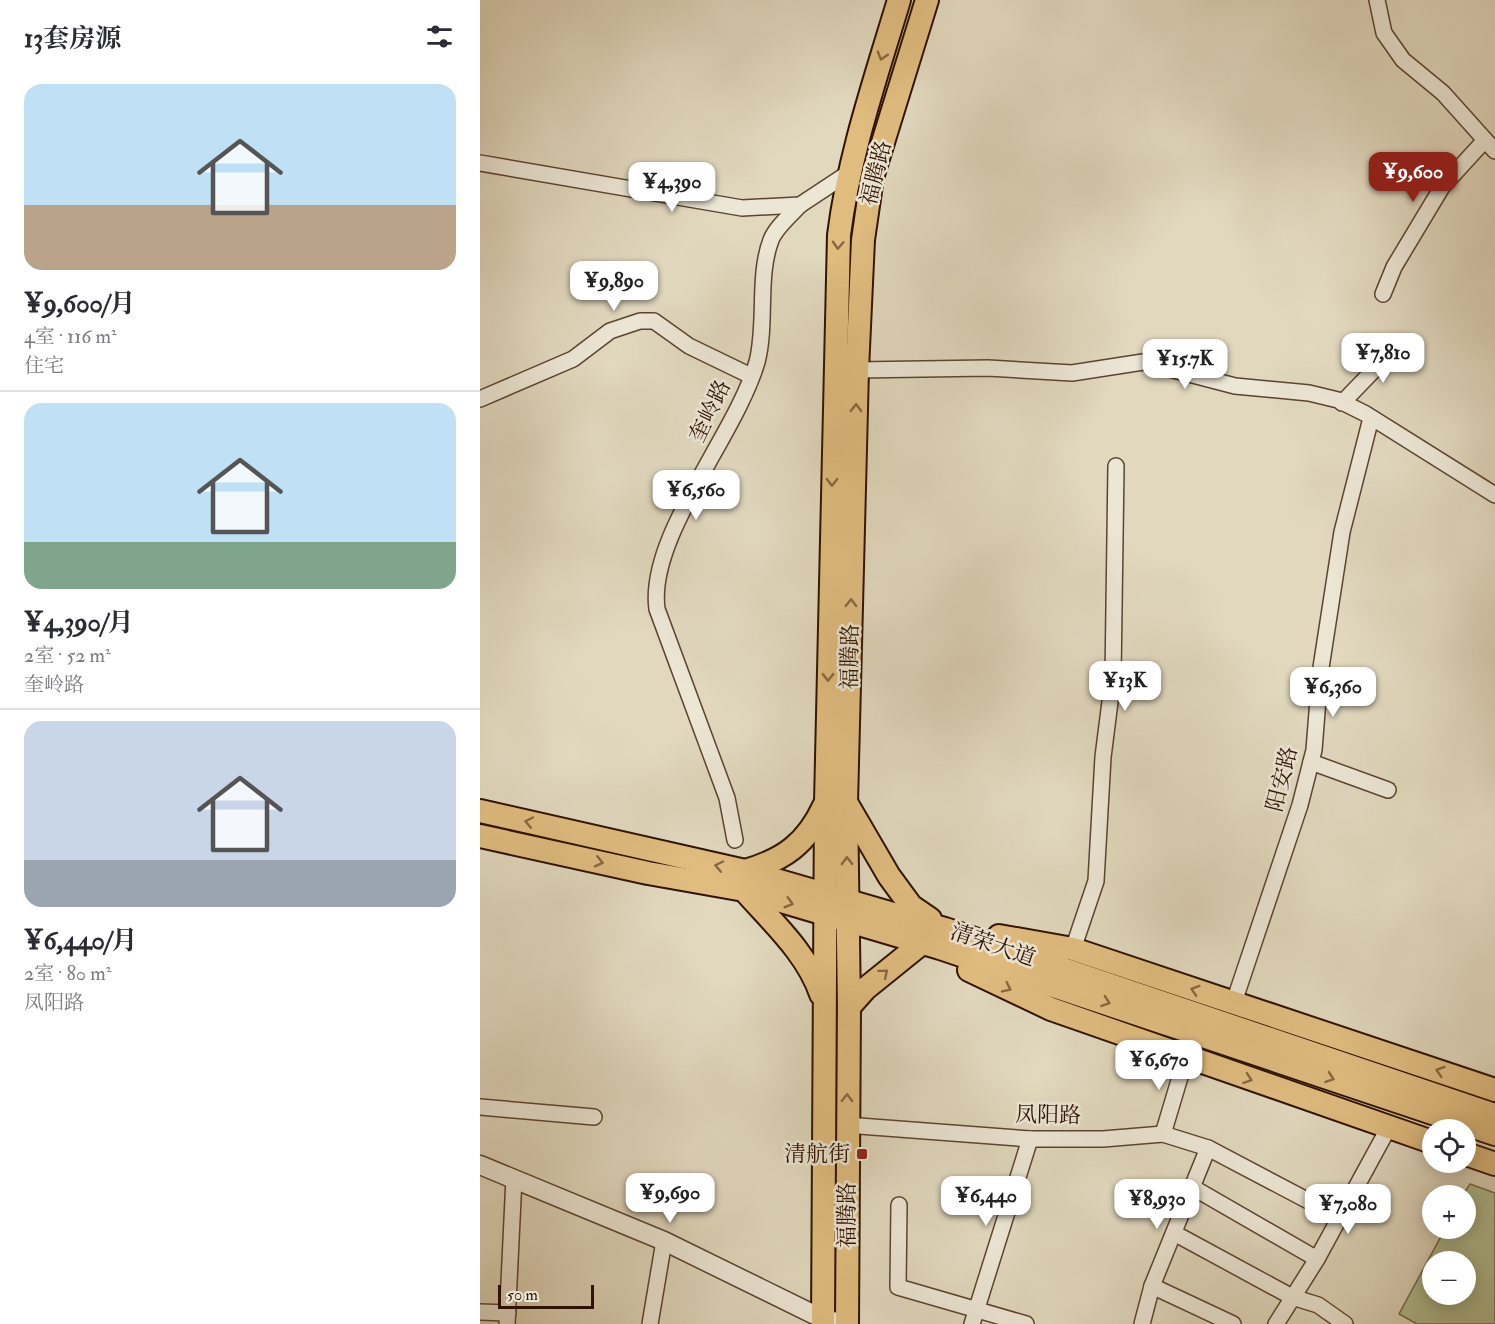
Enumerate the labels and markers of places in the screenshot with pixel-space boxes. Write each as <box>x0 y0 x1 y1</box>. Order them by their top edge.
pin: ¥9,600 <box>1364 152 1462 203</box>
pin: ¥4,390 <box>623 162 721 213</box>
pin: ¥9,890 <box>565 261 663 312</box>
pin: ¥7,810 <box>1334 333 1432 384</box>
pin: ¥15.7K <box>1136 339 1234 390</box>
pin: ¥6,560 <box>647 470 745 521</box>
pin: ¥13K <box>1089 661 1161 712</box>
pin: ¥6,360 <box>1284 667 1382 718</box>
pin: ¥6,670 <box>1110 1040 1208 1091</box>
place label: 清航街 <box>784 1140 850 1168</box>
marker: 清航街 <box>855 1147 869 1161</box>
pin: ¥9,690 <box>621 1173 719 1224</box>
pin: ¥6,440 <box>937 1176 1035 1227</box>
pin: ¥8,930 <box>1108 1179 1206 1230</box>
pin: ¥7,080 <box>1299 1184 1397 1235</box>

